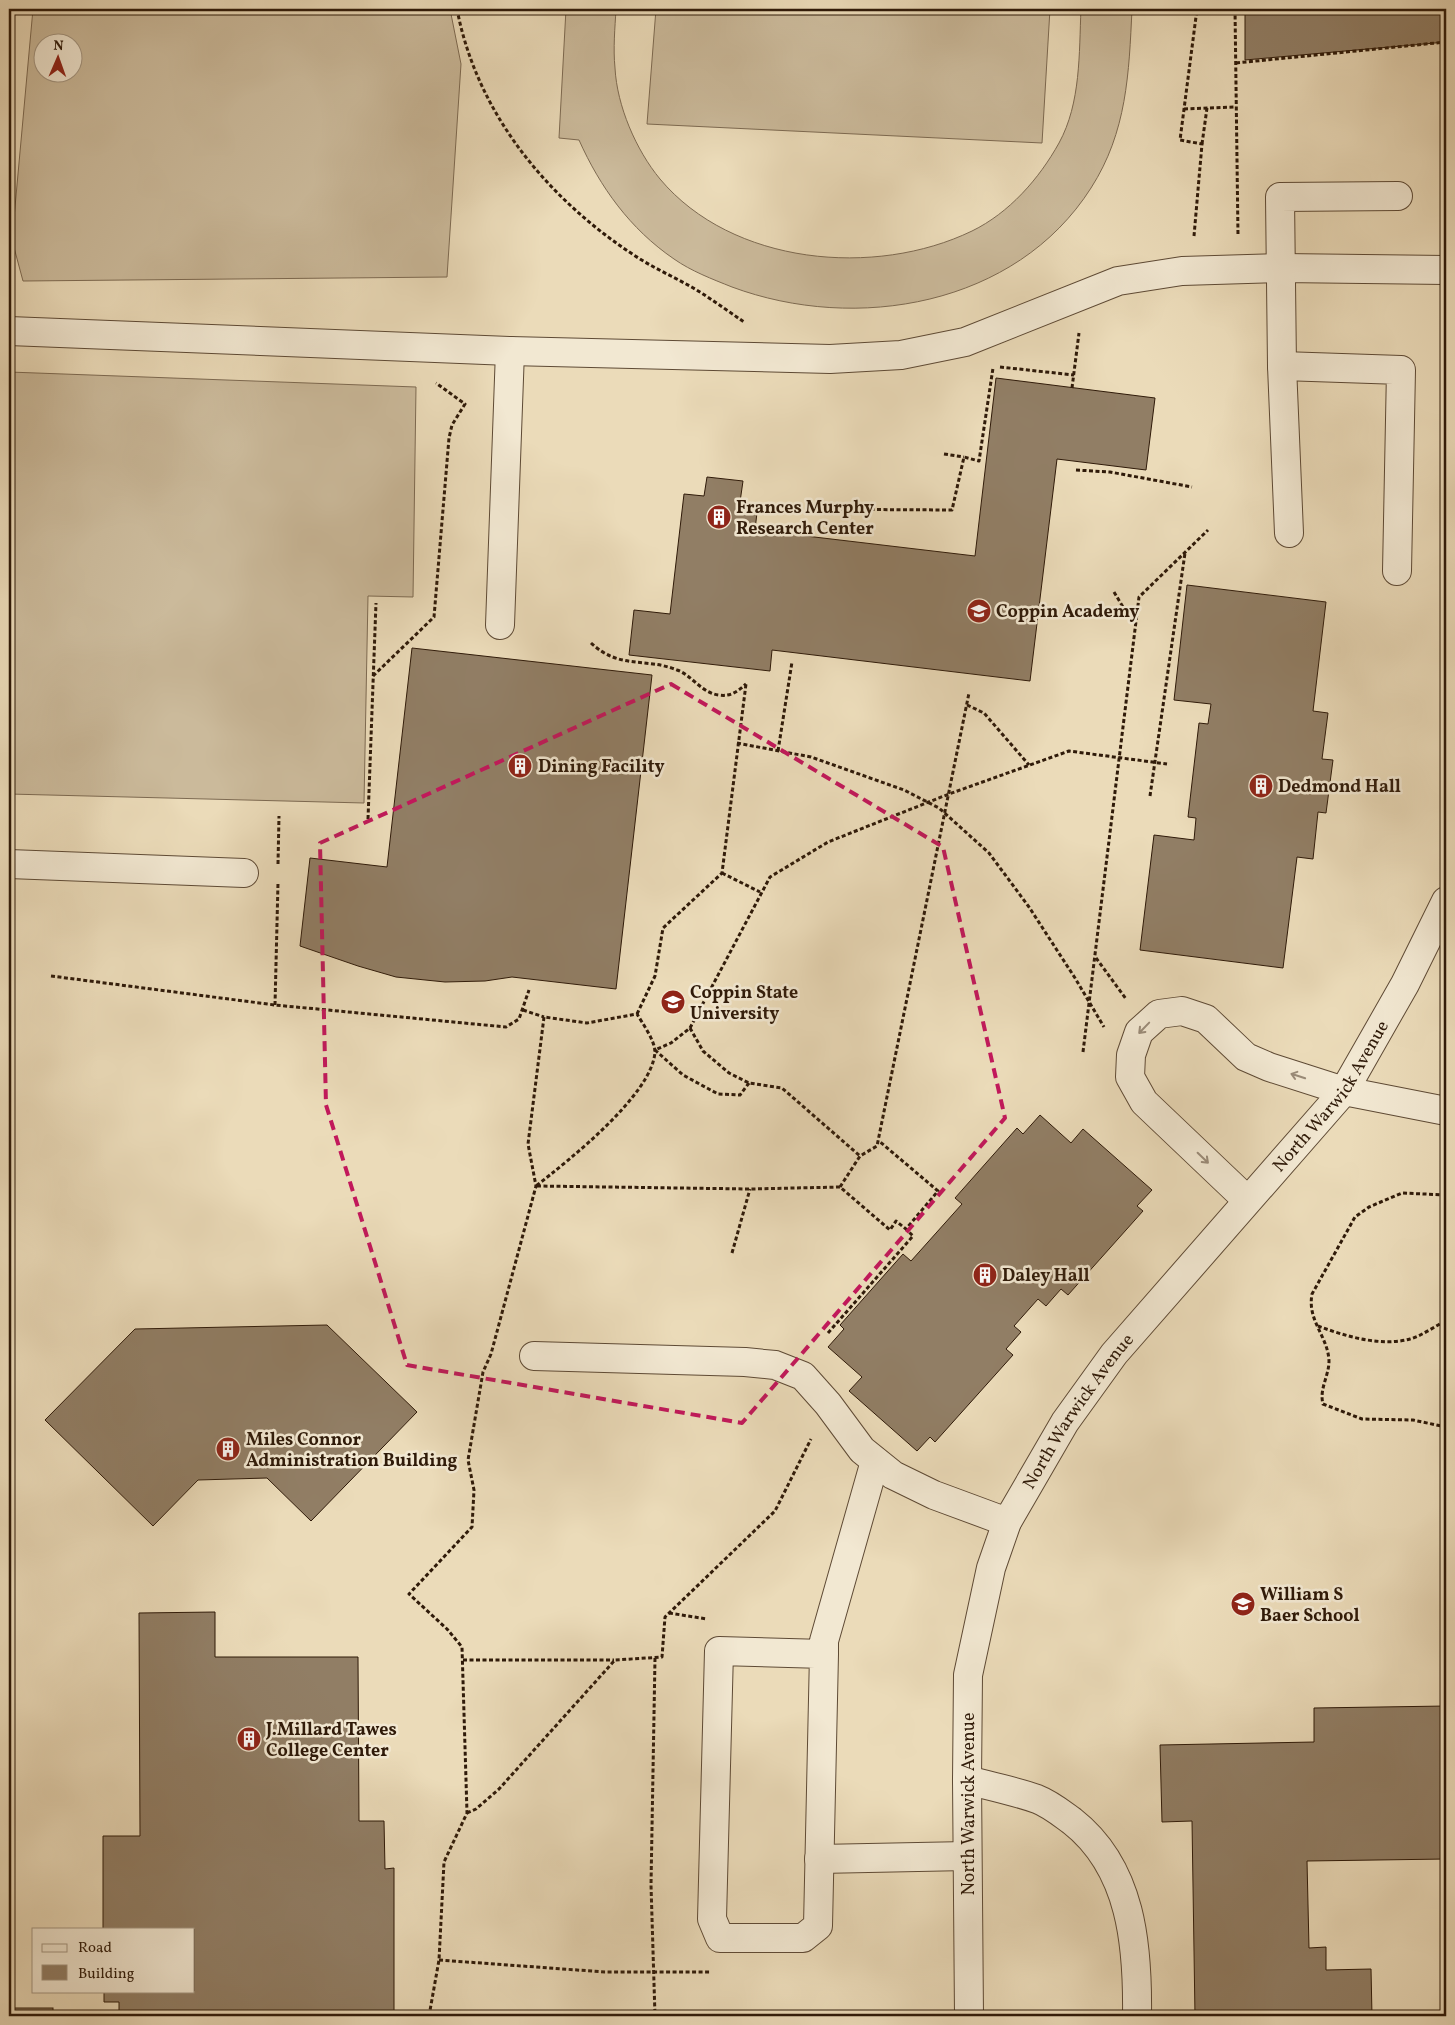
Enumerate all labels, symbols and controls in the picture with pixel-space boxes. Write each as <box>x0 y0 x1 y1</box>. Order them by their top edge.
north arrow <box>32 32 82 82</box>
text: N <box>53 37 64 56</box>
place label: Frances Murphy Research Center <box>736 496 874 542</box>
building icon: Frances Murphy Research Center <box>706 504 732 530</box>
school or university icon: Coppin Academy <box>966 598 992 624</box>
place label: Coppin Academy <box>996 600 1139 625</box>
building icon: Dining Facility <box>507 753 533 779</box>
place label: Dining Facility <box>538 755 665 780</box>
building icon: Dedmond Hall <box>1248 773 1274 799</box>
place label: Dedmond Hall <box>1278 775 1401 800</box>
place label: Coppin State University <box>690 981 798 1027</box>
school or university icon: Coppin State University <box>660 989 686 1015</box>
street label: North Warwick Avenue <box>1268 1016 1396 1178</box>
one-way arrow <box>1138 1022 1150 1035</box>
one-way arrow <box>1290 1071 1306 1081</box>
one-way arrow <box>1196 1152 1209 1164</box>
building icon: Daley Hall <box>972 1262 998 1288</box>
place label: Daley Hall <box>1002 1264 1090 1289</box>
street label: North Warwick Avenue <box>1018 1329 1140 1494</box>
place label: Miles Connor Administration Building <box>246 1428 458 1474</box>
building icon: Miles Connor Administration Building <box>215 1436 241 1462</box>
place label: William S Baer School <box>1260 1583 1360 1629</box>
school or university icon: William S Baer School <box>1230 1591 1256 1617</box>
street label: North Warwick Avenue <box>957 1712 982 1896</box>
place label: J.Millard Tawes College Center <box>265 1718 397 1764</box>
building icon: J.Millard Tawes College Center <box>236 1726 262 1752</box>
legend <box>32 1928 195 1992</box>
text: Road <box>78 1938 112 1959</box>
text: Building <box>78 1964 135 1985</box>

